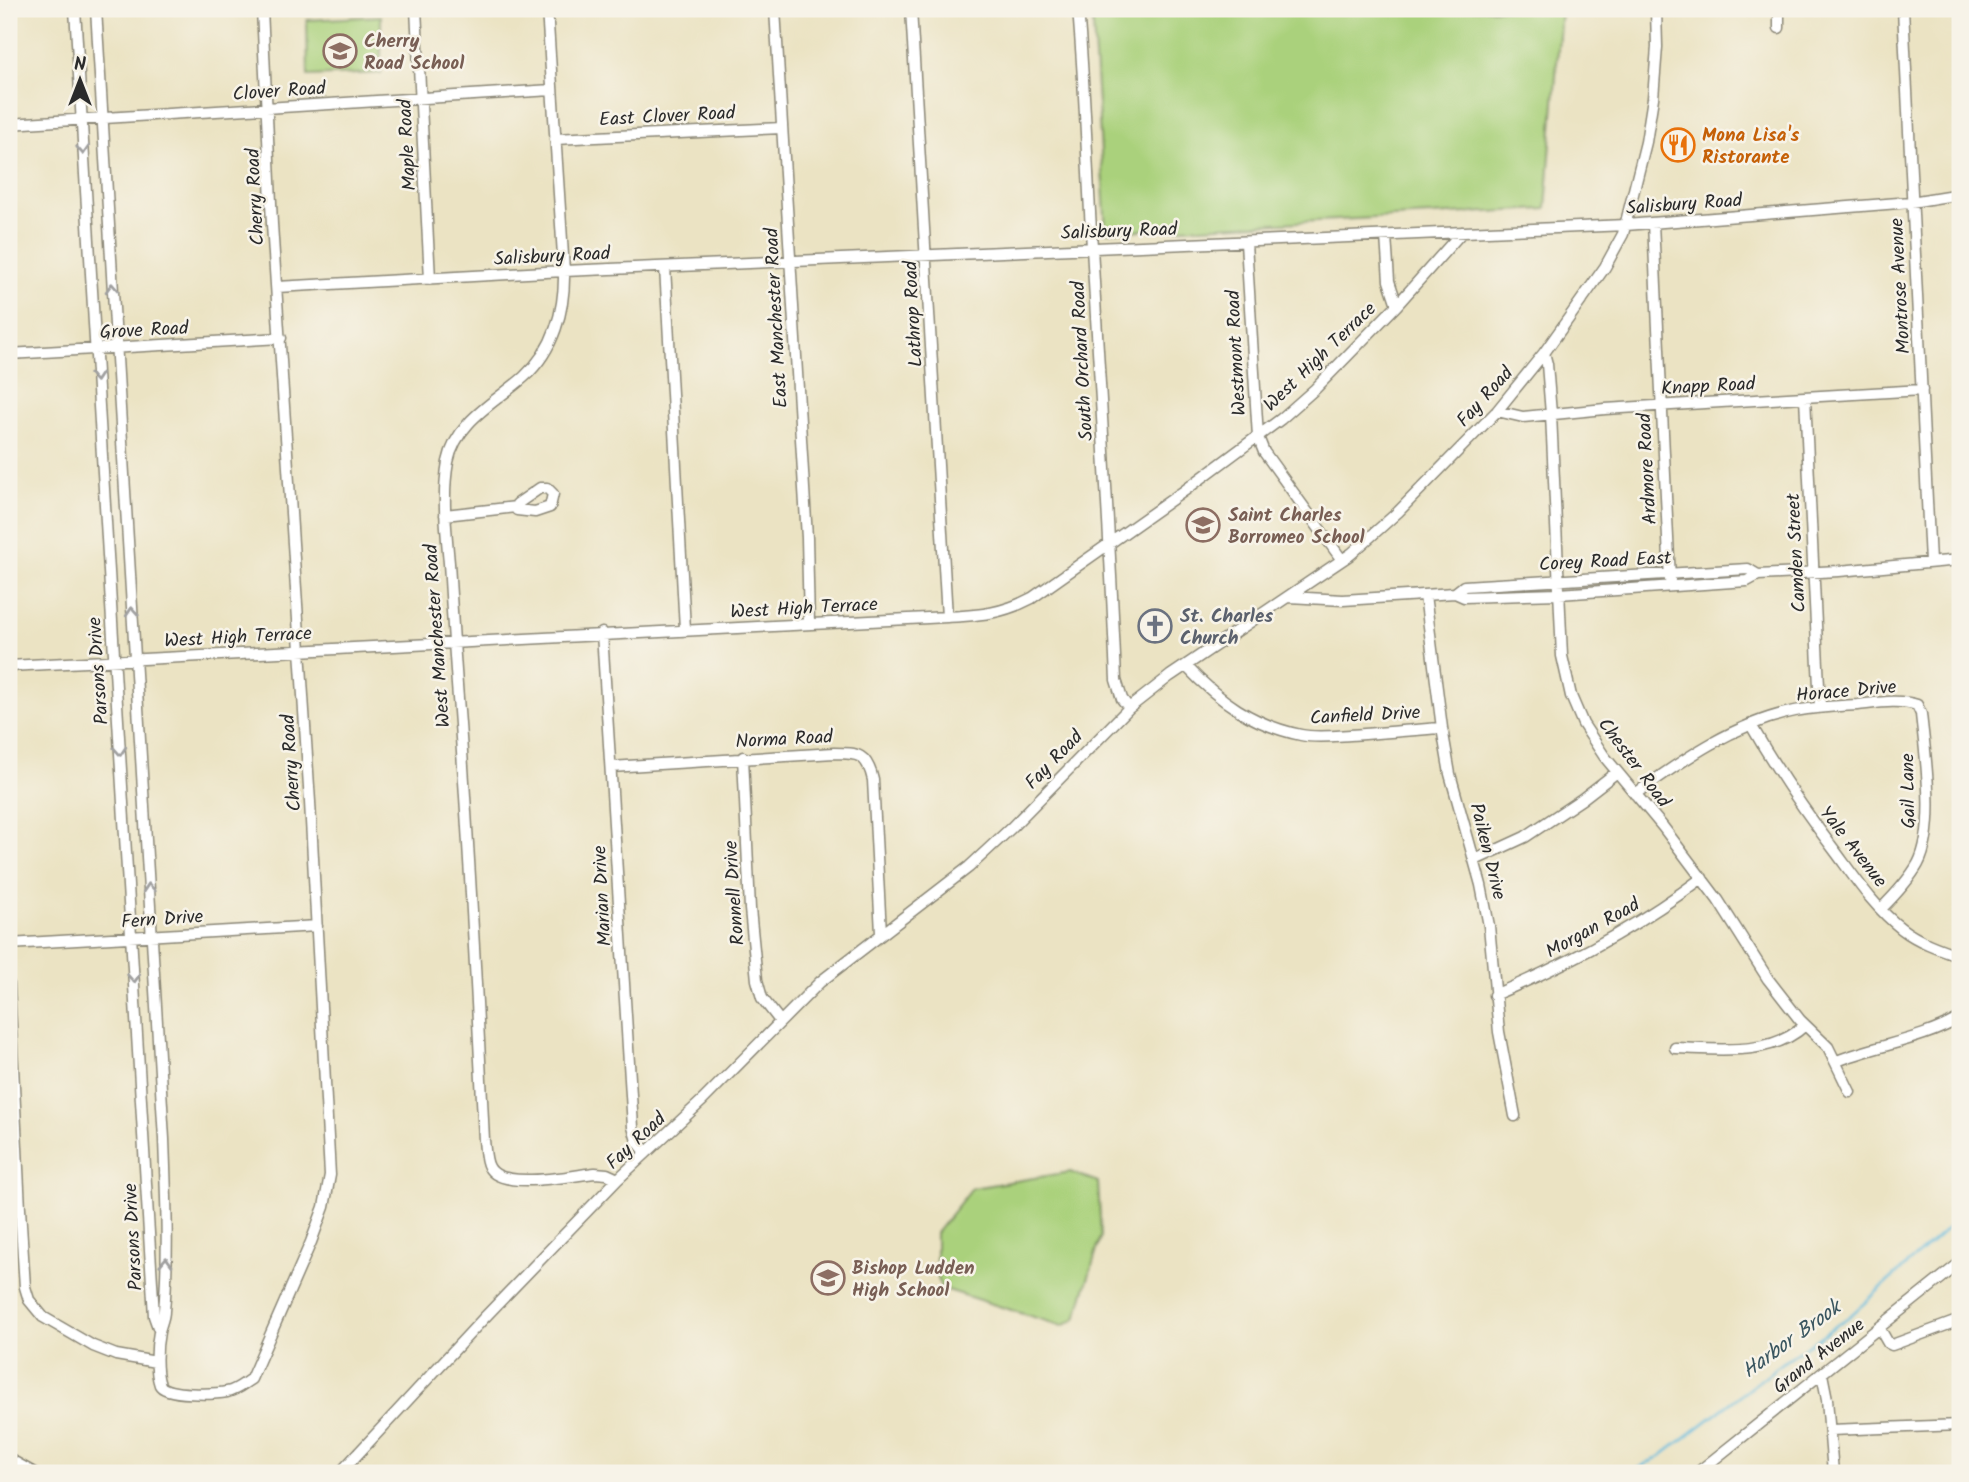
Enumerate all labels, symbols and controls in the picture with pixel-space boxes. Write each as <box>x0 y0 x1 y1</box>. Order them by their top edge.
place label: Cherry Road School <box>364 27 465 79</box>
school or university icon: Cherry Road School <box>321 32 359 70</box>
north arrow <box>46 46 116 116</box>
text: N <box>74 50 86 80</box>
street label: Clover Road <box>232 74 327 110</box>
street label: Maple Road <box>391 98 425 192</box>
street label: East Clover Road <box>598 98 736 136</box>
place label: Mona Lisa's Ristorante <box>1702 121 1800 173</box>
restaurant icon: Mona Lisa's Ristorante <box>1659 126 1697 164</box>
one-way arrow <box>75 145 90 156</box>
street label: Cherry Road <box>238 147 274 246</box>
street label: Salisbury Road <box>1625 186 1744 224</box>
street label: Salisbury Road <box>1060 215 1178 249</box>
street label: Montrose Avenue <box>1882 217 1920 355</box>
street label: East Manchester Road <box>757 227 797 409</box>
street label: Salisbury Road <box>493 239 611 275</box>
street label: Lathrop Road <box>896 259 932 368</box>
street label: South Orchard Road <box>1064 280 1102 442</box>
one-way arrow <box>105 282 120 293</box>
street label: Westmont Road <box>1219 289 1255 416</box>
street label: West High Terrace <box>1257 295 1384 420</box>
street label: Grove Road <box>99 314 190 348</box>
street label: Fay Road <box>1450 360 1522 435</box>
street label: Knapp Road <box>1660 370 1756 404</box>
one-way arrow <box>88 372 103 383</box>
street label: Ardmore Road <box>1630 412 1666 525</box>
street label: Camden Street <box>1779 492 1815 613</box>
place label: Saint Charles Borromeo School <box>1228 501 1366 553</box>
school or university icon: Saint Charles Borromeo School <box>1184 506 1222 544</box>
street label: West Manchester Road <box>417 543 459 729</box>
street label: Corey Road East <box>1538 544 1673 580</box>
street label: West High Terrace <box>730 590 879 628</box>
place label: St. Charles Church <box>1180 602 1273 654</box>
one-way arrow <box>125 607 140 618</box>
church icon: St. Charles Church <box>1136 607 1174 645</box>
street label: Parsons Drive <box>80 616 118 726</box>
street label: West High Terrace <box>164 619 313 657</box>
street label: Horace Drive <box>1795 673 1898 711</box>
street label: Canfield Drive <box>1309 698 1421 734</box>
street label: Chester Road <box>1589 712 1678 815</box>
street label: Cherry Road <box>274 713 310 812</box>
street label: Norma Road <box>735 722 834 758</box>
street label: Fay Road <box>1018 723 1091 797</box>
one-way arrow <box>112 746 127 757</box>
street label: Gail Lane <box>1893 753 1925 829</box>
street label: Paiken Drive <box>1461 800 1514 903</box>
street label: Yale Avenue <box>1811 800 1894 895</box>
street label: Ronnell Drive <box>716 839 754 946</box>
street label: Marian Drive <box>585 844 621 947</box>
one-way arrow <box>142 883 157 894</box>
street label: Morgan Road <box>1540 890 1646 967</box>
street label: Fern Drive <box>120 902 205 938</box>
one-way arrow <box>127 973 142 984</box>
street label: Fay Road <box>599 1105 674 1177</box>
street label: Parsons Drive <box>116 1182 152 1291</box>
place label: Bishop Ludden High School <box>852 1254 974 1306</box>
one-way arrow <box>158 1257 174 1267</box>
school or university icon: Bishop Ludden High School <box>809 1259 847 1297</box>
water label: Harbor Brook <box>1735 1291 1851 1388</box>
street label: Grand Avenue <box>1767 1311 1872 1402</box>

